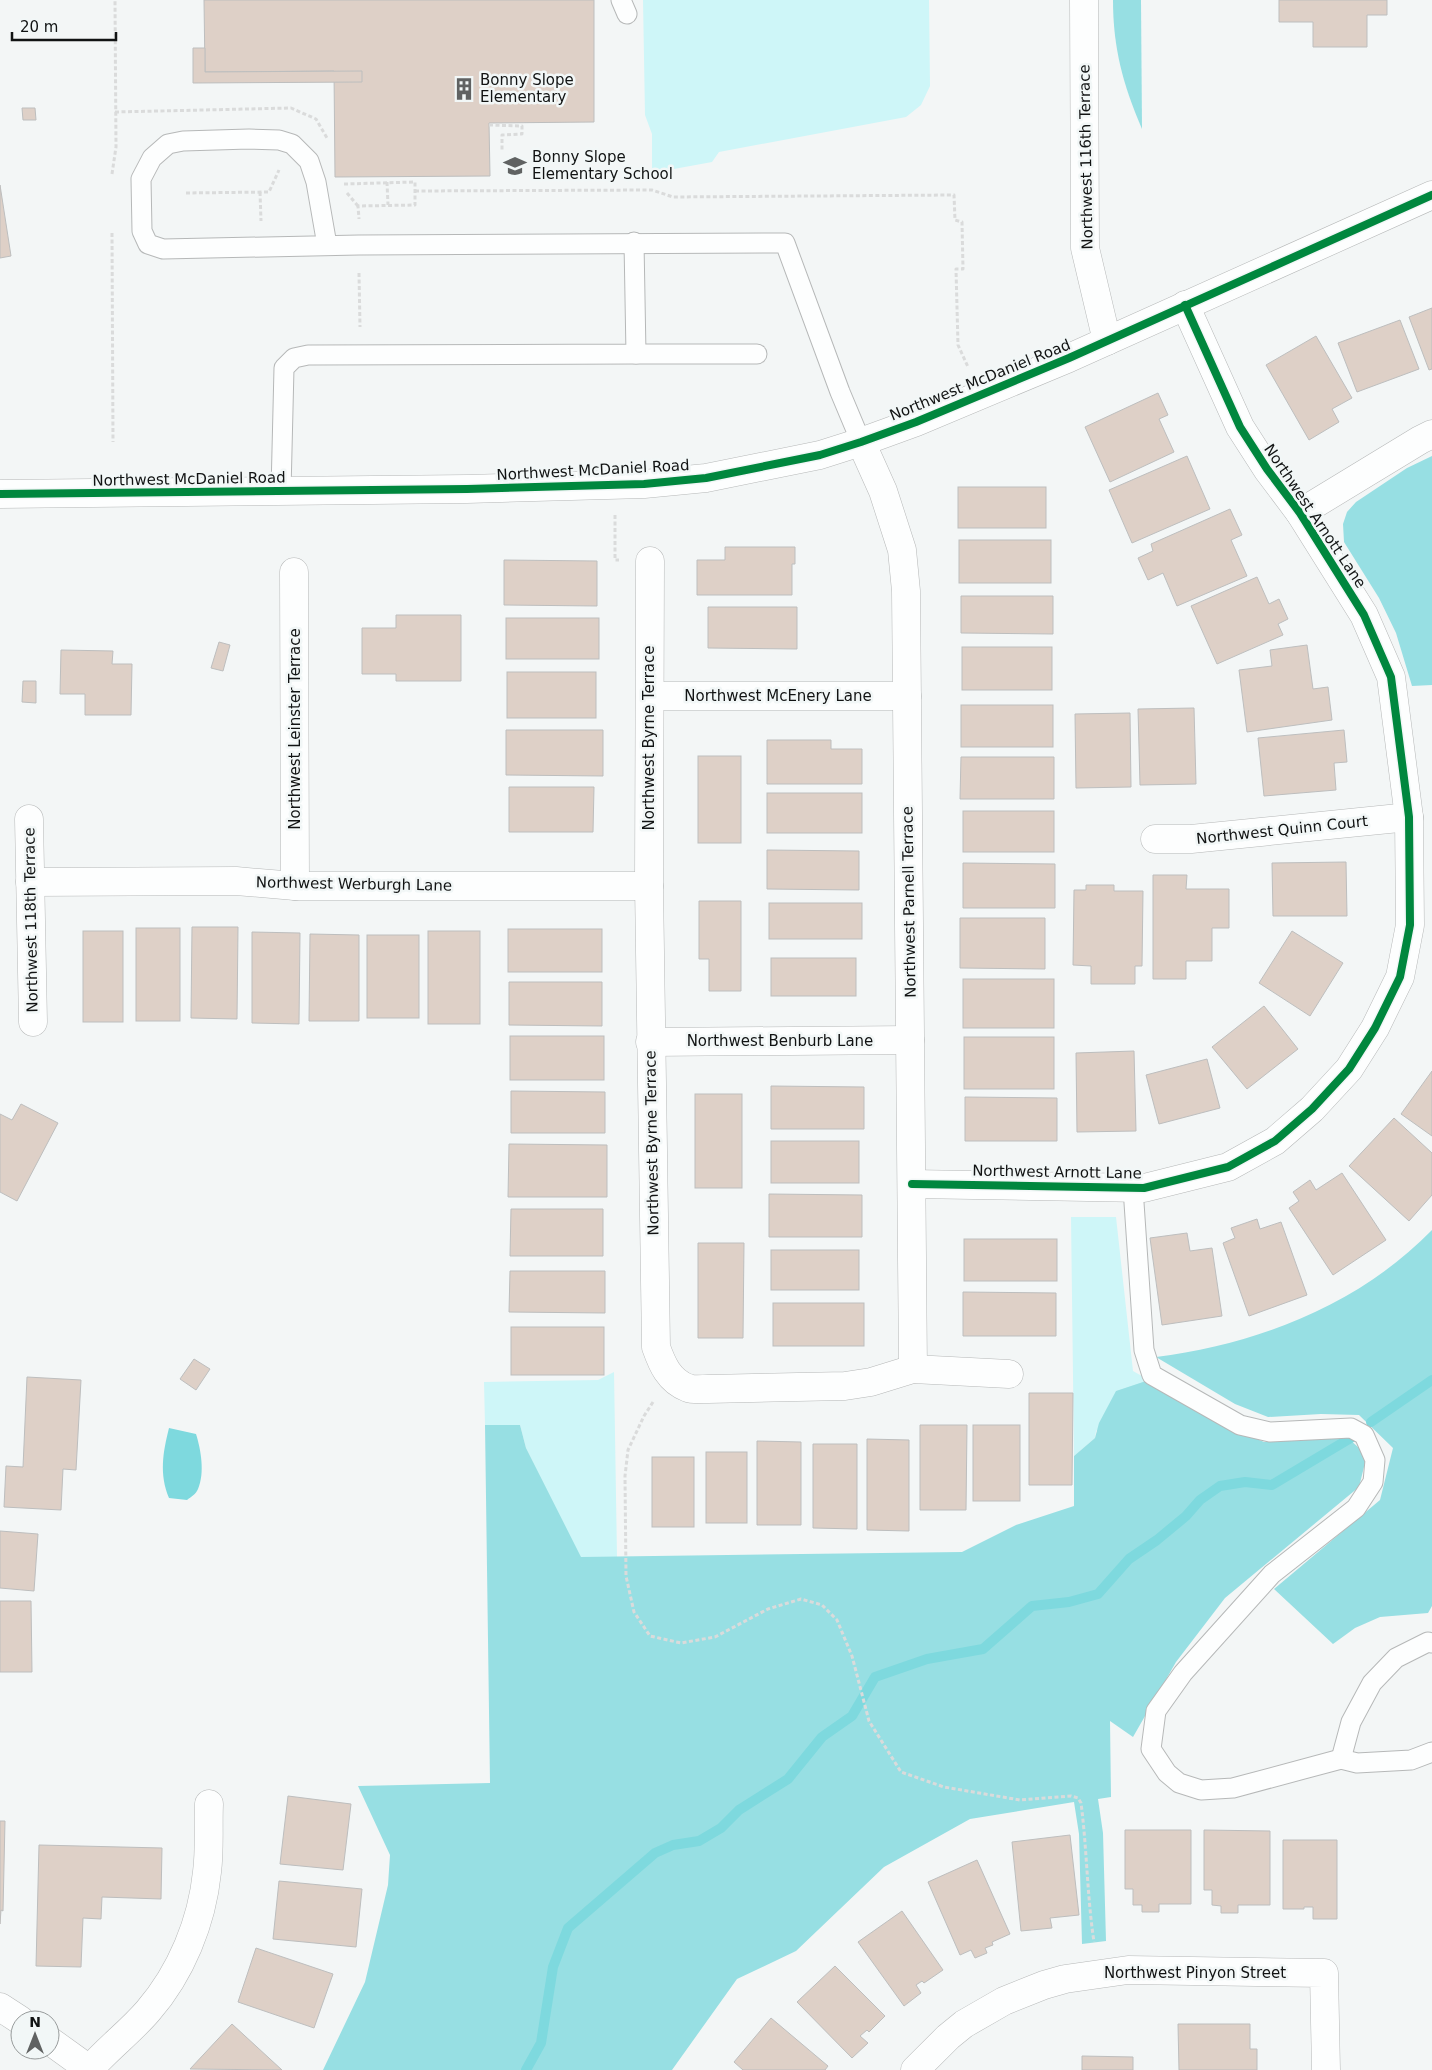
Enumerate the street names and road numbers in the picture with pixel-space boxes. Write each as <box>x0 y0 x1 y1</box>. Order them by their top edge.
street label: Northwest 116th Terrace <box>1075 64 1097 250</box>
street label: Northwest McDaniel Road <box>887 335 1073 425</box>
street label: Northwest Arnott Lane <box>1260 441 1370 591</box>
street label: Northwest McDaniel Road <box>496 456 690 484</box>
street label: Northwest McDaniel Road <box>92 468 286 490</box>
street label: Northwest Leinster Terrace <box>286 628 304 830</box>
street label: Northwest Byrne Terrace <box>640 645 658 831</box>
street label: Northwest McEnery Lane <box>684 687 872 705</box>
street label: Northwest Parnell Terrace <box>898 806 920 998</box>
street label: Northwest Quinn Court <box>1195 812 1369 848</box>
street label: Northwest 118th Terrace <box>20 827 42 1013</box>
street label: Northwest Werburgh Lane <box>256 873 452 895</box>
street label: Northwest Benburb Lane <box>687 1032 873 1050</box>
street label: Northwest Byrne Terrace <box>641 1050 663 1236</box>
street label: Northwest Arnott Lane <box>972 1162 1142 1182</box>
street label: Northwest Pinyon Street <box>1104 1964 1286 1982</box>

